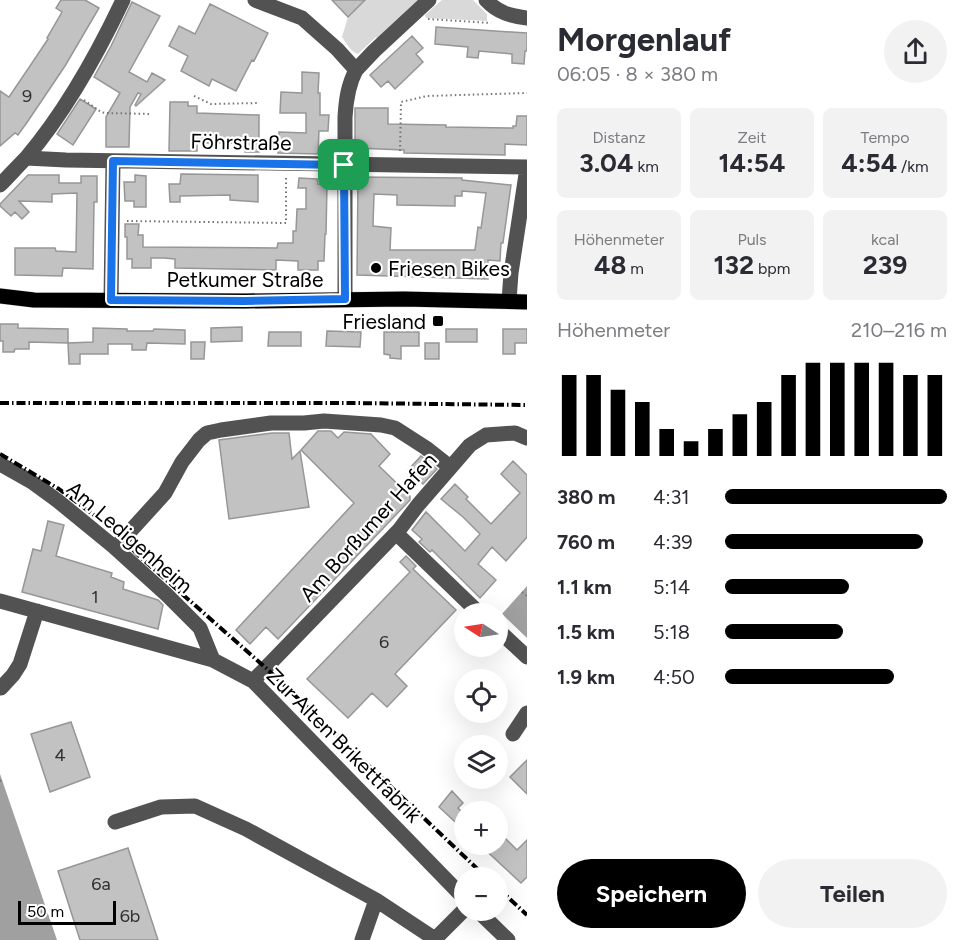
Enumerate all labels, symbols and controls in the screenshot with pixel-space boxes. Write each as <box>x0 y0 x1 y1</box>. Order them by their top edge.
text: Morgenlauf <box>557 20 731 59</box>
button: share <box>884 20 947 83</box>
text: 06:05 · 8 × 380 m <box>557 62 718 86</box>
house number: 9 <box>22 85 32 107</box>
text: Distanz <box>592 128 646 147</box>
text: Zeit <box>738 128 766 147</box>
text: Tempo <box>861 128 909 147</box>
street label: Föhrstraße <box>190 129 292 155</box>
pin <box>318 139 369 190</box>
text: 3.04 <box>579 147 633 179</box>
text: 14:54 <box>719 147 785 179</box>
text: 4:54 <box>841 147 897 179</box>
icon: arrive <box>327 148 360 181</box>
text: km <box>633 157 659 176</box>
text: /km <box>897 157 929 176</box>
text: Höhenmeter <box>574 230 664 249</box>
text: Puls <box>737 230 767 249</box>
text: kcal <box>871 230 899 249</box>
text: 48 <box>594 249 626 281</box>
text: 132 <box>714 249 754 281</box>
text: 239 <box>863 249 907 281</box>
place label: Friesen Bikes <box>388 256 510 281</box>
text: m <box>626 259 644 278</box>
text: bpm <box>754 259 790 278</box>
marker: Friesen Bikes <box>369 261 383 275</box>
street label: Petkumer Straße <box>167 267 323 292</box>
place label: Friesland <box>342 309 426 334</box>
marker: Friesland <box>431 314 445 328</box>
text: Höhenmeter <box>557 318 670 342</box>
text: 210–216 m <box>851 318 947 342</box>
street label: Am Borßumer Hafen <box>295 447 441 607</box>
street label: Am Ledigenheim <box>62 476 198 598</box>
text: 380 m <box>557 485 616 509</box>
text: 4:31 <box>653 485 690 509</box>
text: 760 m <box>557 530 615 554</box>
text: 4:39 <box>653 530 693 554</box>
text: 1.1 km <box>557 575 612 599</box>
text: 5:14 <box>653 575 690 599</box>
house number: 1 <box>91 586 99 608</box>
north arrow <box>454 603 508 657</box>
map controls <box>454 603 508 921</box>
text: 1.5 km <box>557 620 615 644</box>
text: 5:18 <box>653 620 690 644</box>
house number: 6 <box>379 631 389 653</box>
street label: Zur Alten Brikettfabrik <box>262 663 427 828</box>
text: 1.9 km <box>557 665 615 689</box>
text: 4:50 <box>653 665 695 689</box>
button: locate <box>454 669 508 723</box>
button: layers <box>454 735 508 789</box>
house number: 4 <box>54 744 66 766</box>
button: + <box>454 801 508 855</box>
button: Speichern <box>557 859 746 928</box>
button: Teilen <box>758 859 947 928</box>
button: − <box>454 867 508 921</box>
house number: 6a <box>91 873 111 895</box>
scale bar <box>18 898 116 926</box>
text: 50 m <box>27 902 64 921</box>
house number: 6b <box>120 905 140 927</box>

